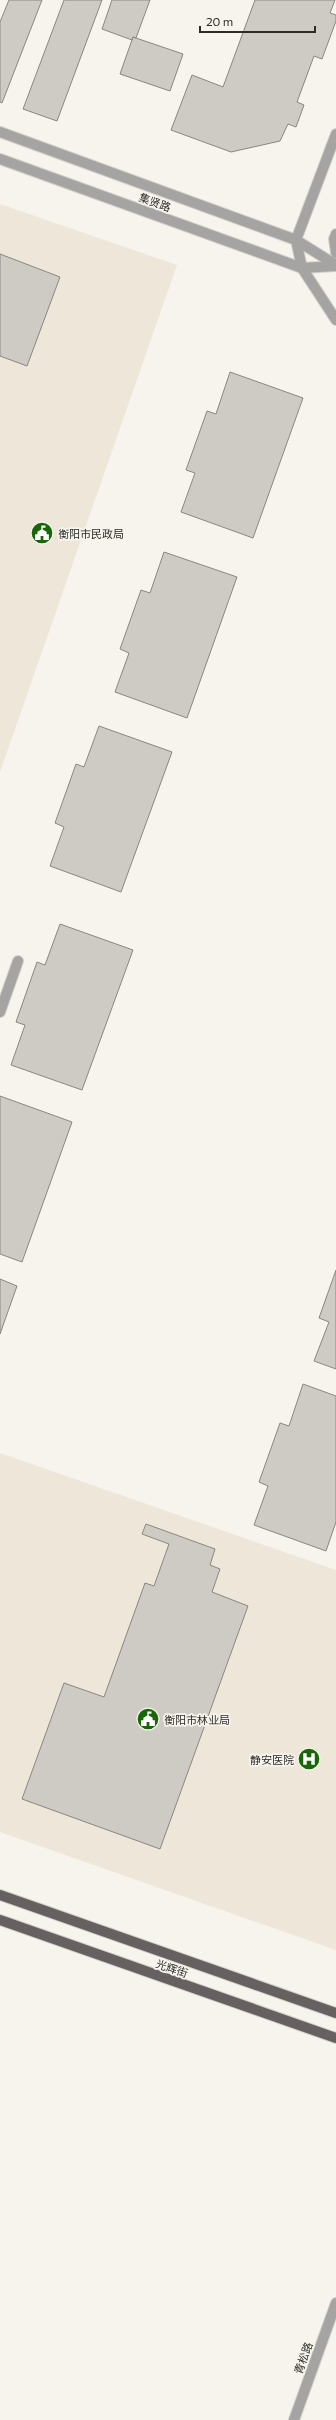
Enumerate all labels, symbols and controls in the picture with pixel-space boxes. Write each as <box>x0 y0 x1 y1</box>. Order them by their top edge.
scale bar <box>200 8 315 34</box>
text: 20 m <box>206 14 233 28</box>
street label: 集贤路 <box>137 190 173 214</box>
public building icon: 衡阳市民政局 <box>29 520 55 546</box>
place label: 衡阳市民政局 <box>58 527 124 540</box>
public building icon: 衡阳市林业局 <box>135 1706 161 1732</box>
place label: 衡阳市林业局 <box>164 1713 230 1726</box>
hospital icon: 静安医院 <box>296 1746 322 1772</box>
place label: 静安医院 <box>250 1753 294 1766</box>
street label: 光辉街 <box>154 1956 190 1980</box>
street label: 青松路 <box>291 2340 315 2376</box>

